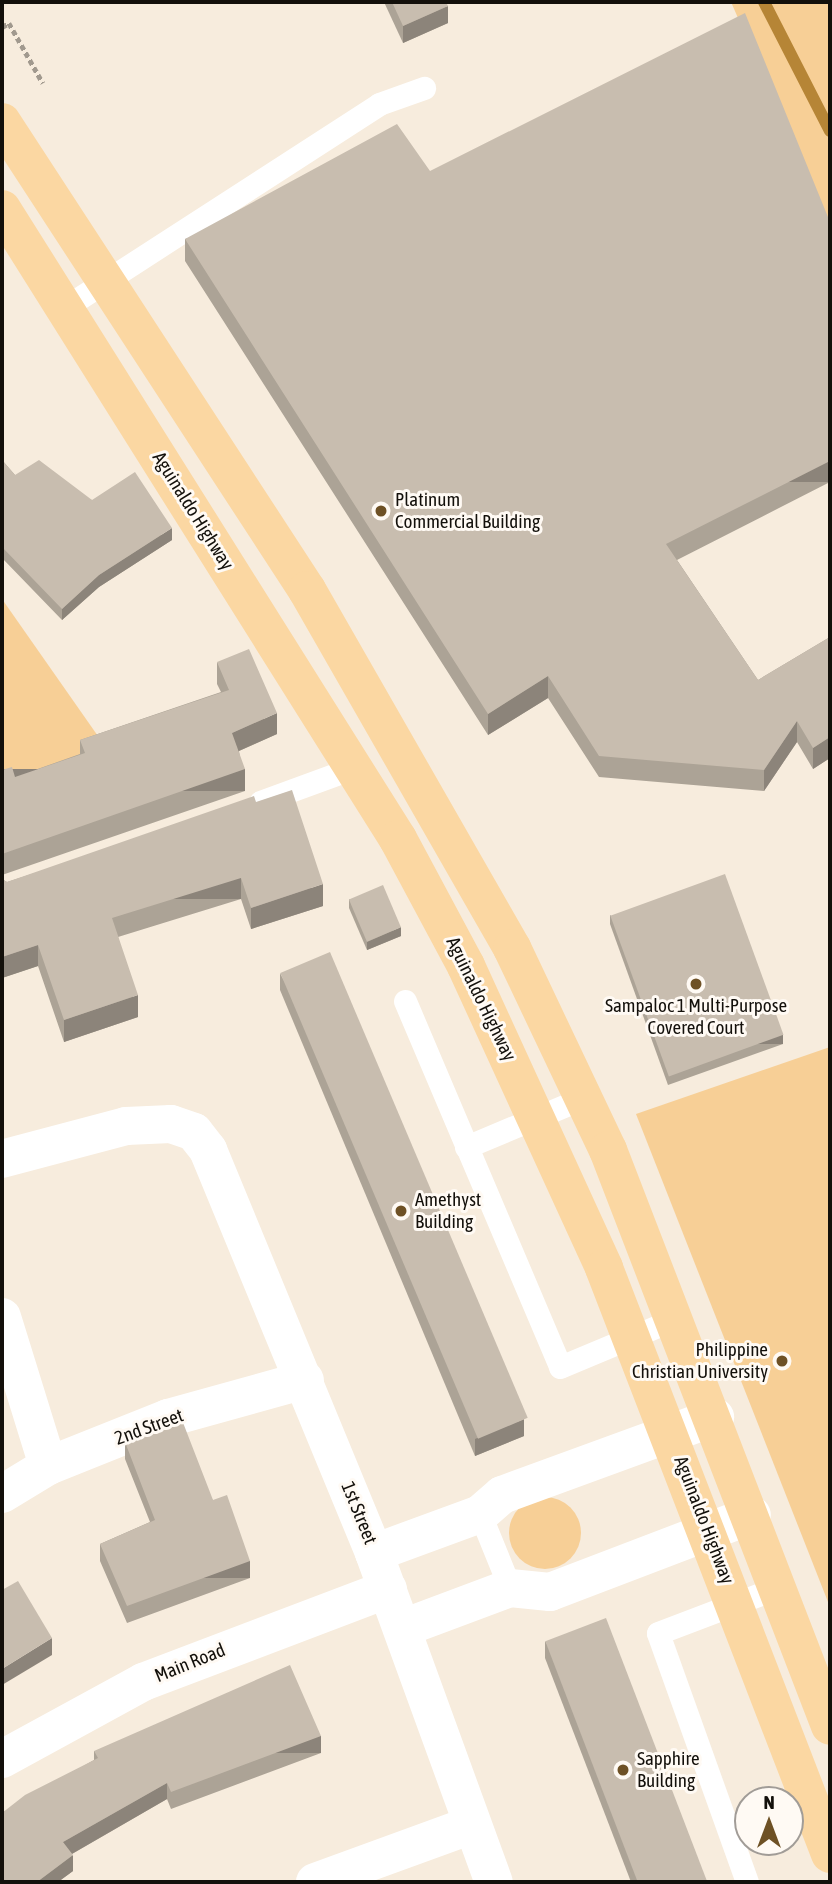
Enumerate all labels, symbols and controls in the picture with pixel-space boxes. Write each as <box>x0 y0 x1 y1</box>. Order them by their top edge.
street label: Aguinaldo Highway <box>148 448 238 574</box>
place label: Platinum Commercial Building <box>395 489 540 533</box>
marker: Platinum Commercial Building <box>373 503 389 519</box>
street label: Aguinaldo Highway <box>441 933 521 1065</box>
marker: Sampaloc 1 Multi-Purpose Covered Court <box>688 976 704 992</box>
place label: Sampaloc 1 Multi-Purpose Covered Court <box>605 995 787 1039</box>
place label: Amethyst Building <box>415 1189 481 1233</box>
marker: Amethyst Building <box>393 1203 409 1219</box>
place label: Philippine Christian University <box>632 1339 768 1383</box>
marker: Philippine Christian University <box>774 1353 790 1369</box>
street label: 2nd Street <box>112 1404 186 1450</box>
street label: Aguinaldo Highway <box>669 1453 739 1587</box>
street label: 1st Street <box>336 1478 382 1548</box>
street label: Main Road <box>151 1639 229 1687</box>
place label: Sapphire Building <box>637 1748 700 1792</box>
marker: Sapphire Building <box>615 1762 631 1778</box>
north arrow <box>734 1786 804 1856</box>
text: N <box>763 1791 775 1813</box>

